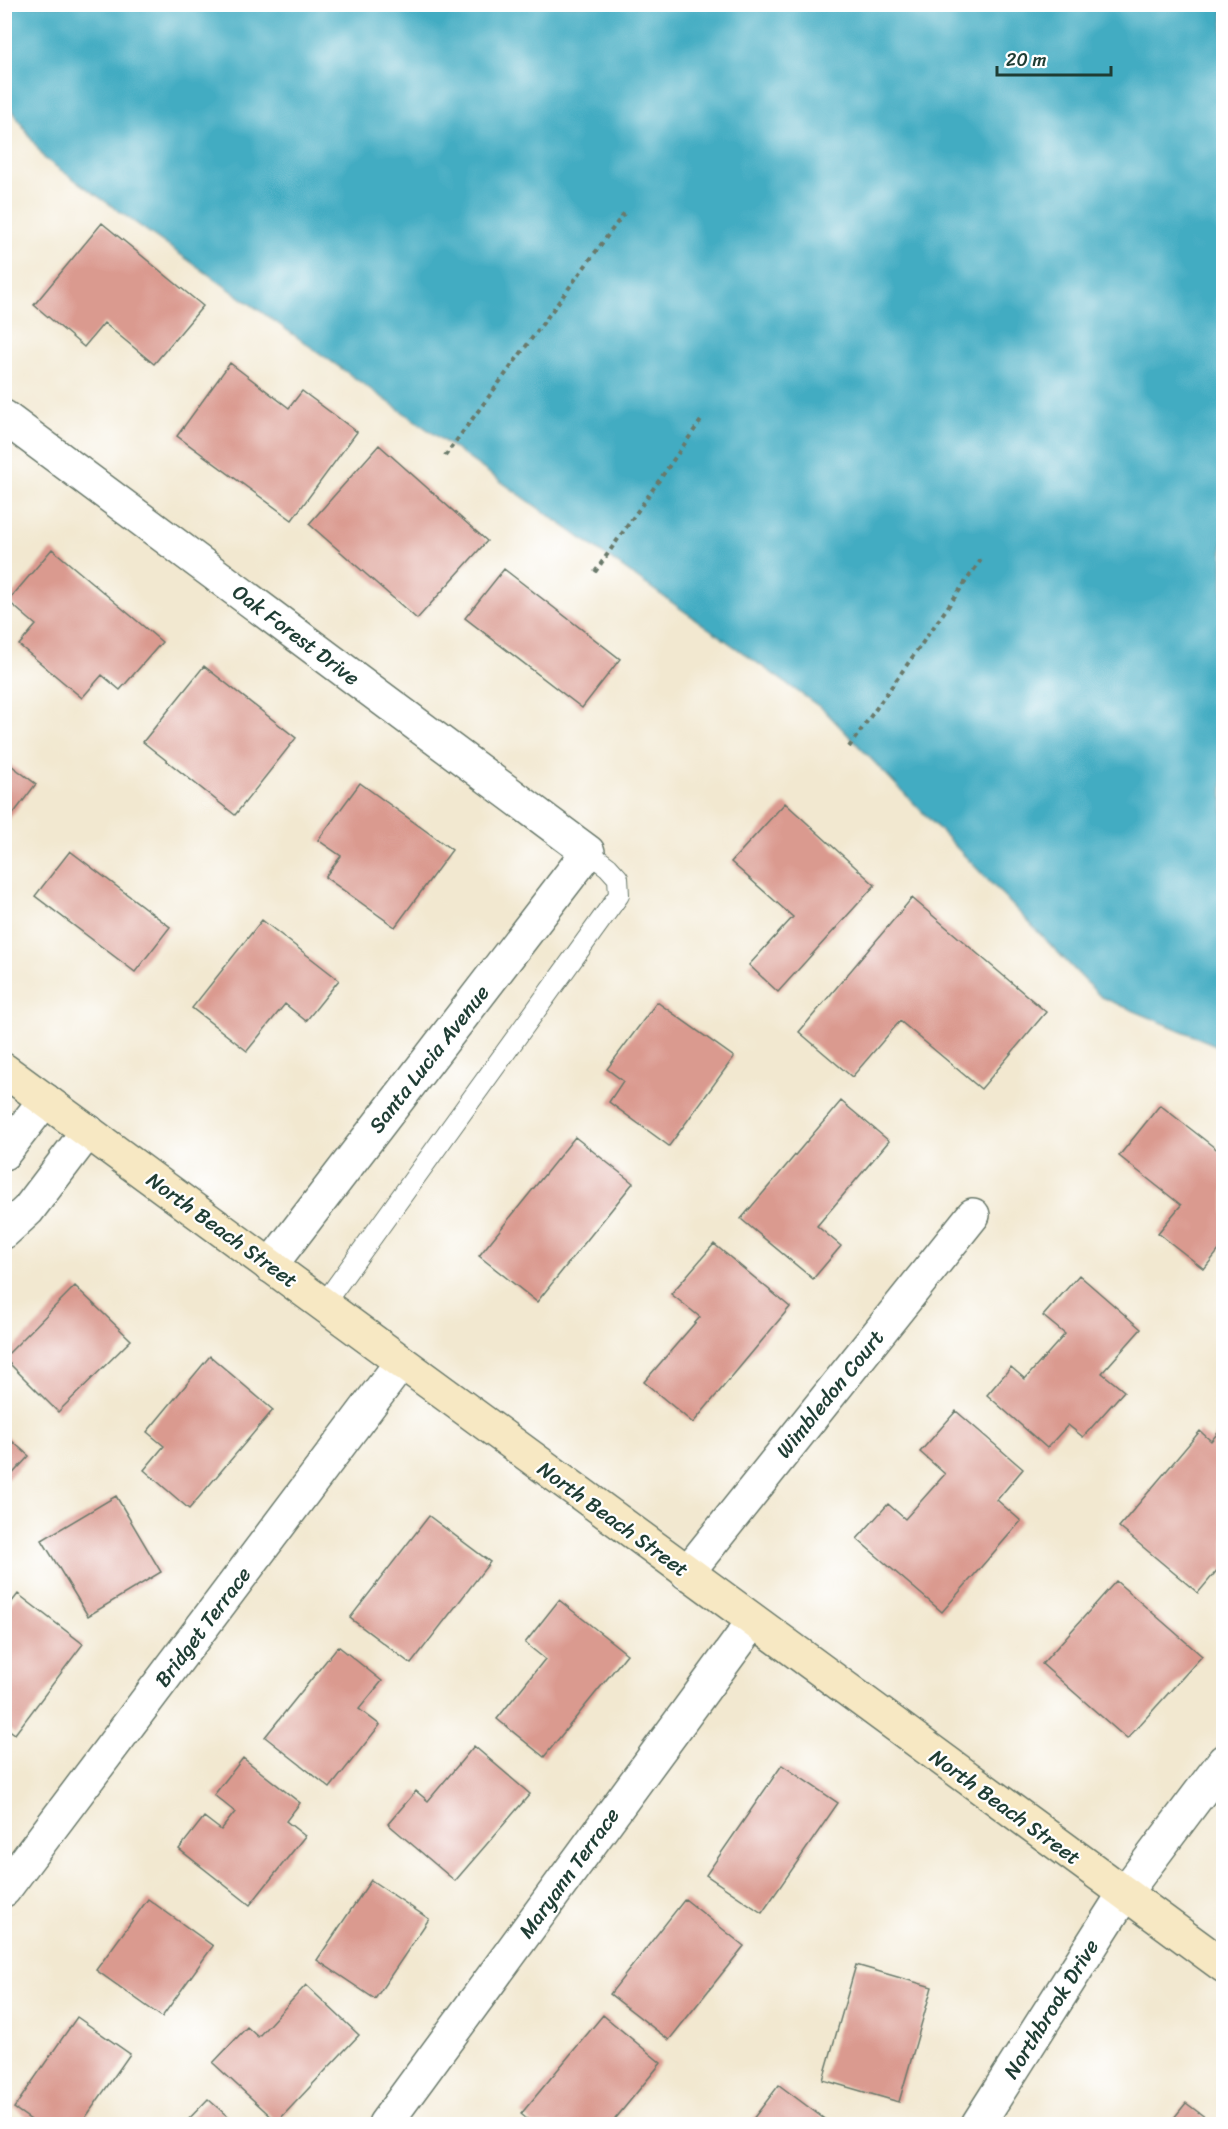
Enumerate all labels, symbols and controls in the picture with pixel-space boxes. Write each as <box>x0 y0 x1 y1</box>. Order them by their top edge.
scale bar <box>997 39 1111 77</box>
text: 20 m <box>1006 44 1046 76</box>
street label: Oak Forest Drive <box>224 574 368 696</box>
street label: Santa Lucia Avenue <box>358 976 500 1142</box>
street label: North Beach Street <box>138 1162 306 1298</box>
street label: Wimbledon Court <box>766 1321 894 1467</box>
street label: North Beach Street <box>529 1451 697 1587</box>
street label: Bridget Terrace <box>145 1558 262 1696</box>
street label: North Beach Street <box>921 1739 1089 1875</box>
street label: Maryann Terrace <box>508 1799 630 1947</box>
street label: Northbrook Drive <box>993 1931 1109 2087</box>

